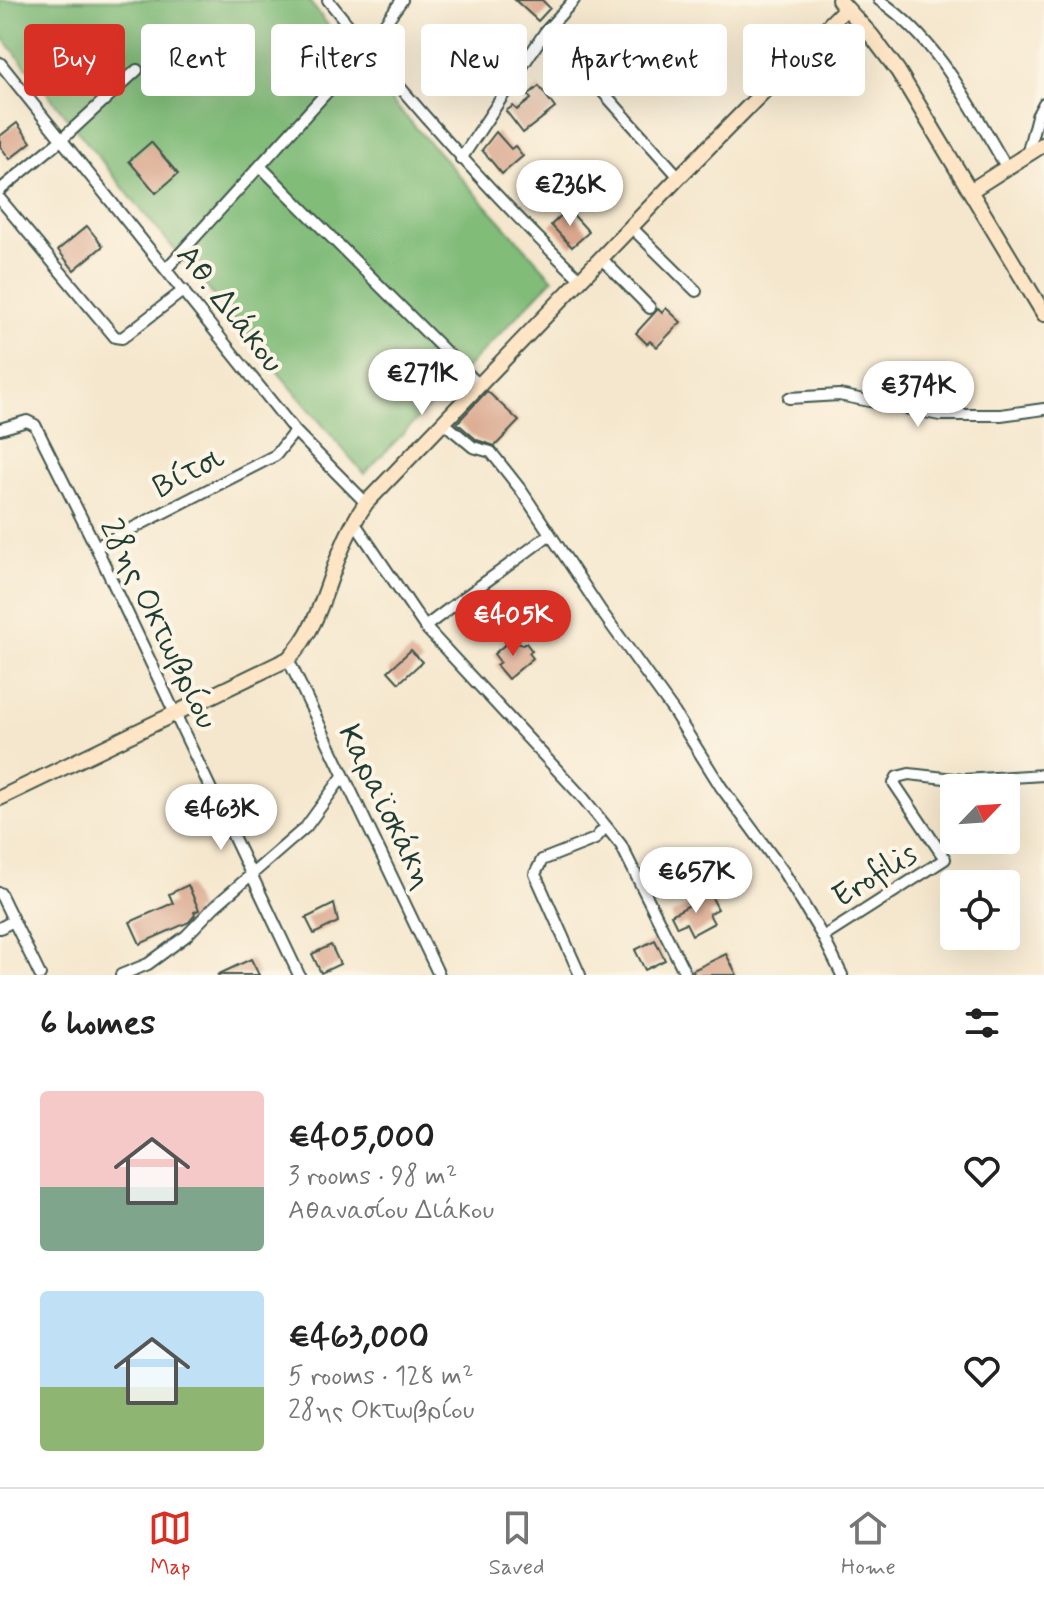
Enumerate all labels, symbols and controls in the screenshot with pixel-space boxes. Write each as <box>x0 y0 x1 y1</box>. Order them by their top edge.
chip: Buy <box>24 24 125 96</box>
chip: Rent <box>141 24 255 96</box>
chip: Filters <box>271 24 405 96</box>
chip: New <box>421 24 527 96</box>
chip: Apartment <box>543 24 727 96</box>
chip: House <box>743 24 865 96</box>
pin: €236K <box>514 160 626 228</box>
text: €236K <box>534 169 606 203</box>
street label: Αθ. Διάκου <box>166 236 293 382</box>
pin: €271K <box>366 349 478 417</box>
text: €271K <box>386 358 458 392</box>
pin: €374K <box>862 361 974 429</box>
text: €374K <box>880 370 956 404</box>
street label: Βίτσι <box>146 437 232 508</box>
street label: 28ης Οκτωβρίου <box>89 512 227 736</box>
pin: €405K <box>457 590 569 658</box>
text: €405K <box>473 599 553 633</box>
street label: Καραϊσκάκη <box>327 718 443 896</box>
north arrow <box>940 774 1020 854</box>
map controls <box>940 774 1020 950</box>
pin: €463K <box>165 784 277 852</box>
text: €463K <box>183 793 259 827</box>
street label: Erofilis <box>825 833 926 918</box>
pin: €657K <box>640 847 752 915</box>
text: €657K <box>657 856 735 890</box>
button: locate <box>940 870 1020 950</box>
text: 6 homes <box>40 1001 155 1046</box>
icon: filters <box>960 1001 1004 1045</box>
text: €405,000 <box>288 1115 435 1160</box>
icon: home <box>104 1123 200 1219</box>
icon: heart <box>960 1149 1004 1193</box>
text: 3 rooms · 98 m² <box>288 1160 457 1194</box>
text: Αθανασίου Διάκου <box>288 1194 494 1228</box>
text: €463,000 <box>288 1315 429 1360</box>
icon: home <box>104 1323 200 1419</box>
icon: heart <box>960 1349 1004 1393</box>
text: 5 rooms · 128 m² <box>288 1360 473 1394</box>
text: 28ης Οκτωβρίου <box>288 1394 475 1428</box>
tab: Map <box>148 1506 192 1582</box>
tab: Saved <box>489 1506 544 1582</box>
tab: Home <box>841 1506 896 1582</box>

